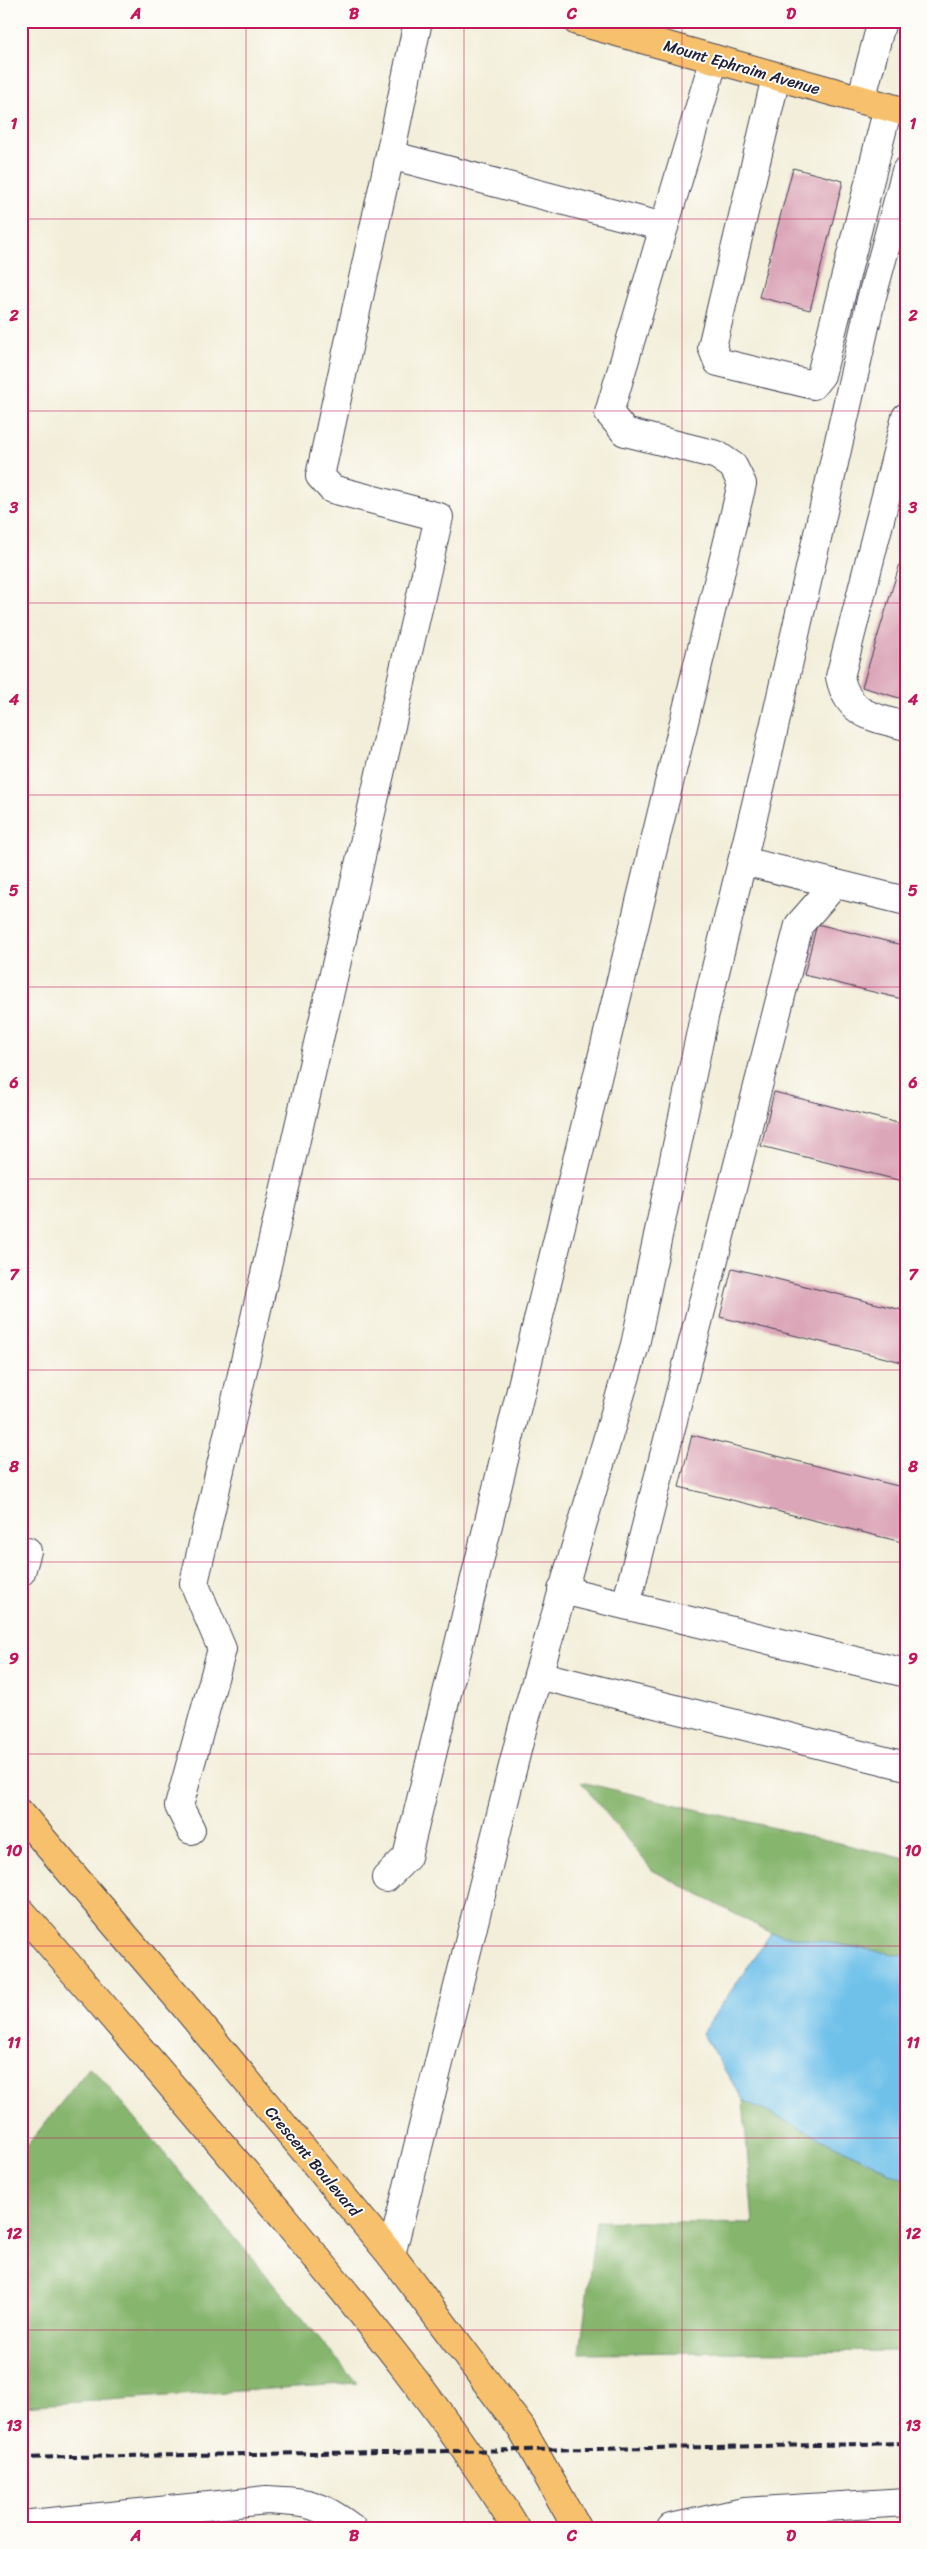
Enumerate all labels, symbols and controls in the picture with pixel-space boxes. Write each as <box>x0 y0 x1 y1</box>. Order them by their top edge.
text: A <box>130 0 141 28</box>
text: B <box>349 0 360 28</box>
text: C <box>566 0 578 28</box>
text: D <box>786 0 796 28</box>
street label: Mount Ephraim Avenue <box>660 31 824 103</box>
text: 1 <box>11 109 18 138</box>
text: 1 <box>910 109 917 138</box>
text: 2 <box>8 301 19 330</box>
text: 2 <box>907 301 918 330</box>
text: 3 <box>9 493 19 522</box>
text: 3 <box>908 493 918 522</box>
text: 4 <box>8 685 19 714</box>
text: 4 <box>907 685 918 714</box>
text: 5 <box>9 876 19 905</box>
text: 5 <box>908 876 918 905</box>
text: 6 <box>8 1068 19 1097</box>
text: 6 <box>907 1068 918 1097</box>
text: 7 <box>9 1260 20 1289</box>
text: 7 <box>908 1260 919 1289</box>
text: 8 <box>8 1452 19 1481</box>
text: 8 <box>907 1452 918 1481</box>
text: 9 <box>9 1644 19 1673</box>
text: 9 <box>908 1644 918 1673</box>
text: 10 <box>6 1836 22 1865</box>
text: 10 <box>905 1836 921 1865</box>
text: 11 <box>7 2028 21 2057</box>
text: 11 <box>906 2028 920 2057</box>
street label: Crescent Boulevard <box>258 2099 369 2224</box>
text: 12 <box>6 2219 23 2248</box>
text: 12 <box>905 2219 922 2248</box>
text: 13 <box>6 2411 22 2440</box>
text: 13 <box>905 2411 921 2440</box>
text: A <box>130 2521 141 2549</box>
text: B <box>349 2521 360 2549</box>
text: C <box>566 2521 578 2549</box>
text: D <box>786 2521 796 2549</box>

